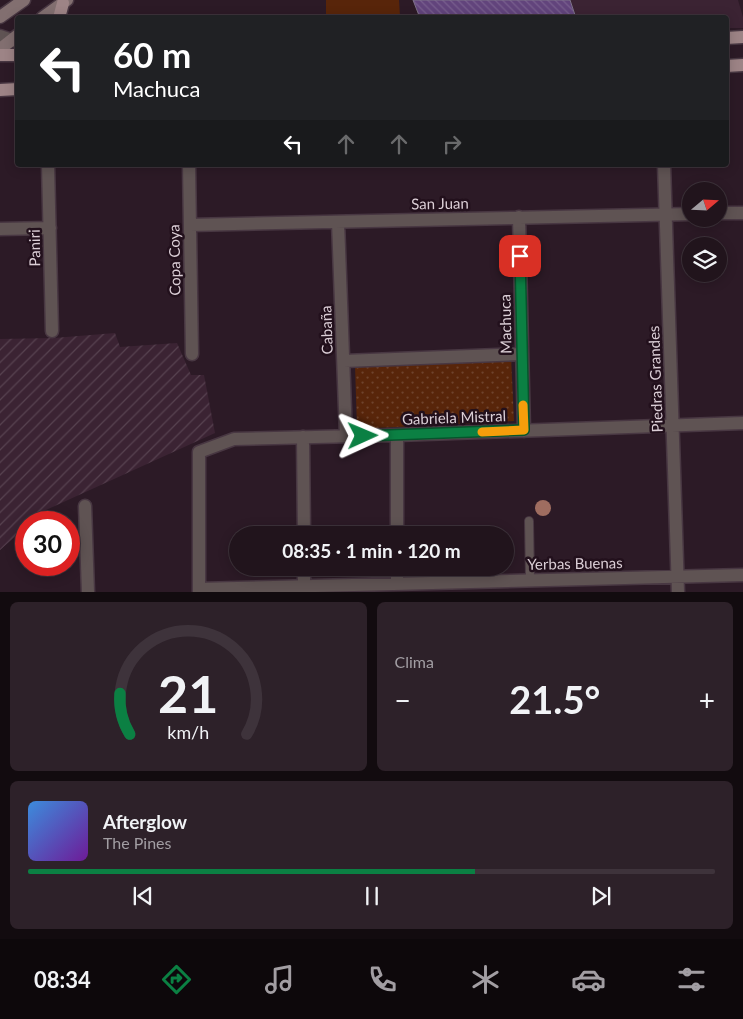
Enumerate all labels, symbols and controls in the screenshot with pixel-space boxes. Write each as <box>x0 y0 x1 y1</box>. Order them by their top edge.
text: 60 m <box>113 33 191 75</box>
icon: left <box>30 35 95 100</box>
text: Machuca <box>113 75 201 102</box>
icon: left <box>279 130 307 158</box>
icon: ahead <box>332 130 360 158</box>
icon: ahead <box>385 130 413 158</box>
icon: right <box>438 130 466 158</box>
north arrow <box>682 182 728 228</box>
map controls <box>682 182 727 282</box>
street label: San Juan <box>411 193 469 213</box>
street label: Copa Coya <box>164 224 184 296</box>
street label: Paniri <box>25 229 43 267</box>
pin <box>499 235 541 277</box>
button: layers <box>682 237 727 282</box>
icon: arrive <box>506 242 534 270</box>
street label: Machuca <box>495 294 515 354</box>
street label: Cabaña <box>316 305 336 355</box>
street label: Piedras Grandes <box>644 325 666 433</box>
street label: Gabriela Mistral <box>402 406 506 428</box>
position arrow <box>336 409 388 461</box>
speed limit sign: 30 <box>15 511 80 576</box>
text: 08:35 · 1 min · 120 m <box>282 539 461 562</box>
street label: Yerbas Buenas <box>527 553 623 573</box>
text: Clima <box>395 652 434 671</box>
text: 21 <box>158 662 218 724</box>
text: 21.5° <box>509 676 600 722</box>
text: − <box>395 683 411 717</box>
text: + <box>699 683 715 717</box>
text: km/h <box>167 721 209 743</box>
text: Afterglow <box>103 810 187 833</box>
text: The Pines <box>103 833 172 852</box>
icon: previous <box>129 882 157 910</box>
icon: pause <box>358 882 386 910</box>
icon: next <box>587 882 615 910</box>
icon: directions <box>159 962 194 997</box>
icon: music <box>262 962 297 997</box>
icon: phone <box>365 962 400 997</box>
icon: climate <box>468 962 503 997</box>
icon: car <box>571 962 606 997</box>
icon: filters <box>674 962 709 997</box>
text: 08:34 <box>34 966 91 993</box>

